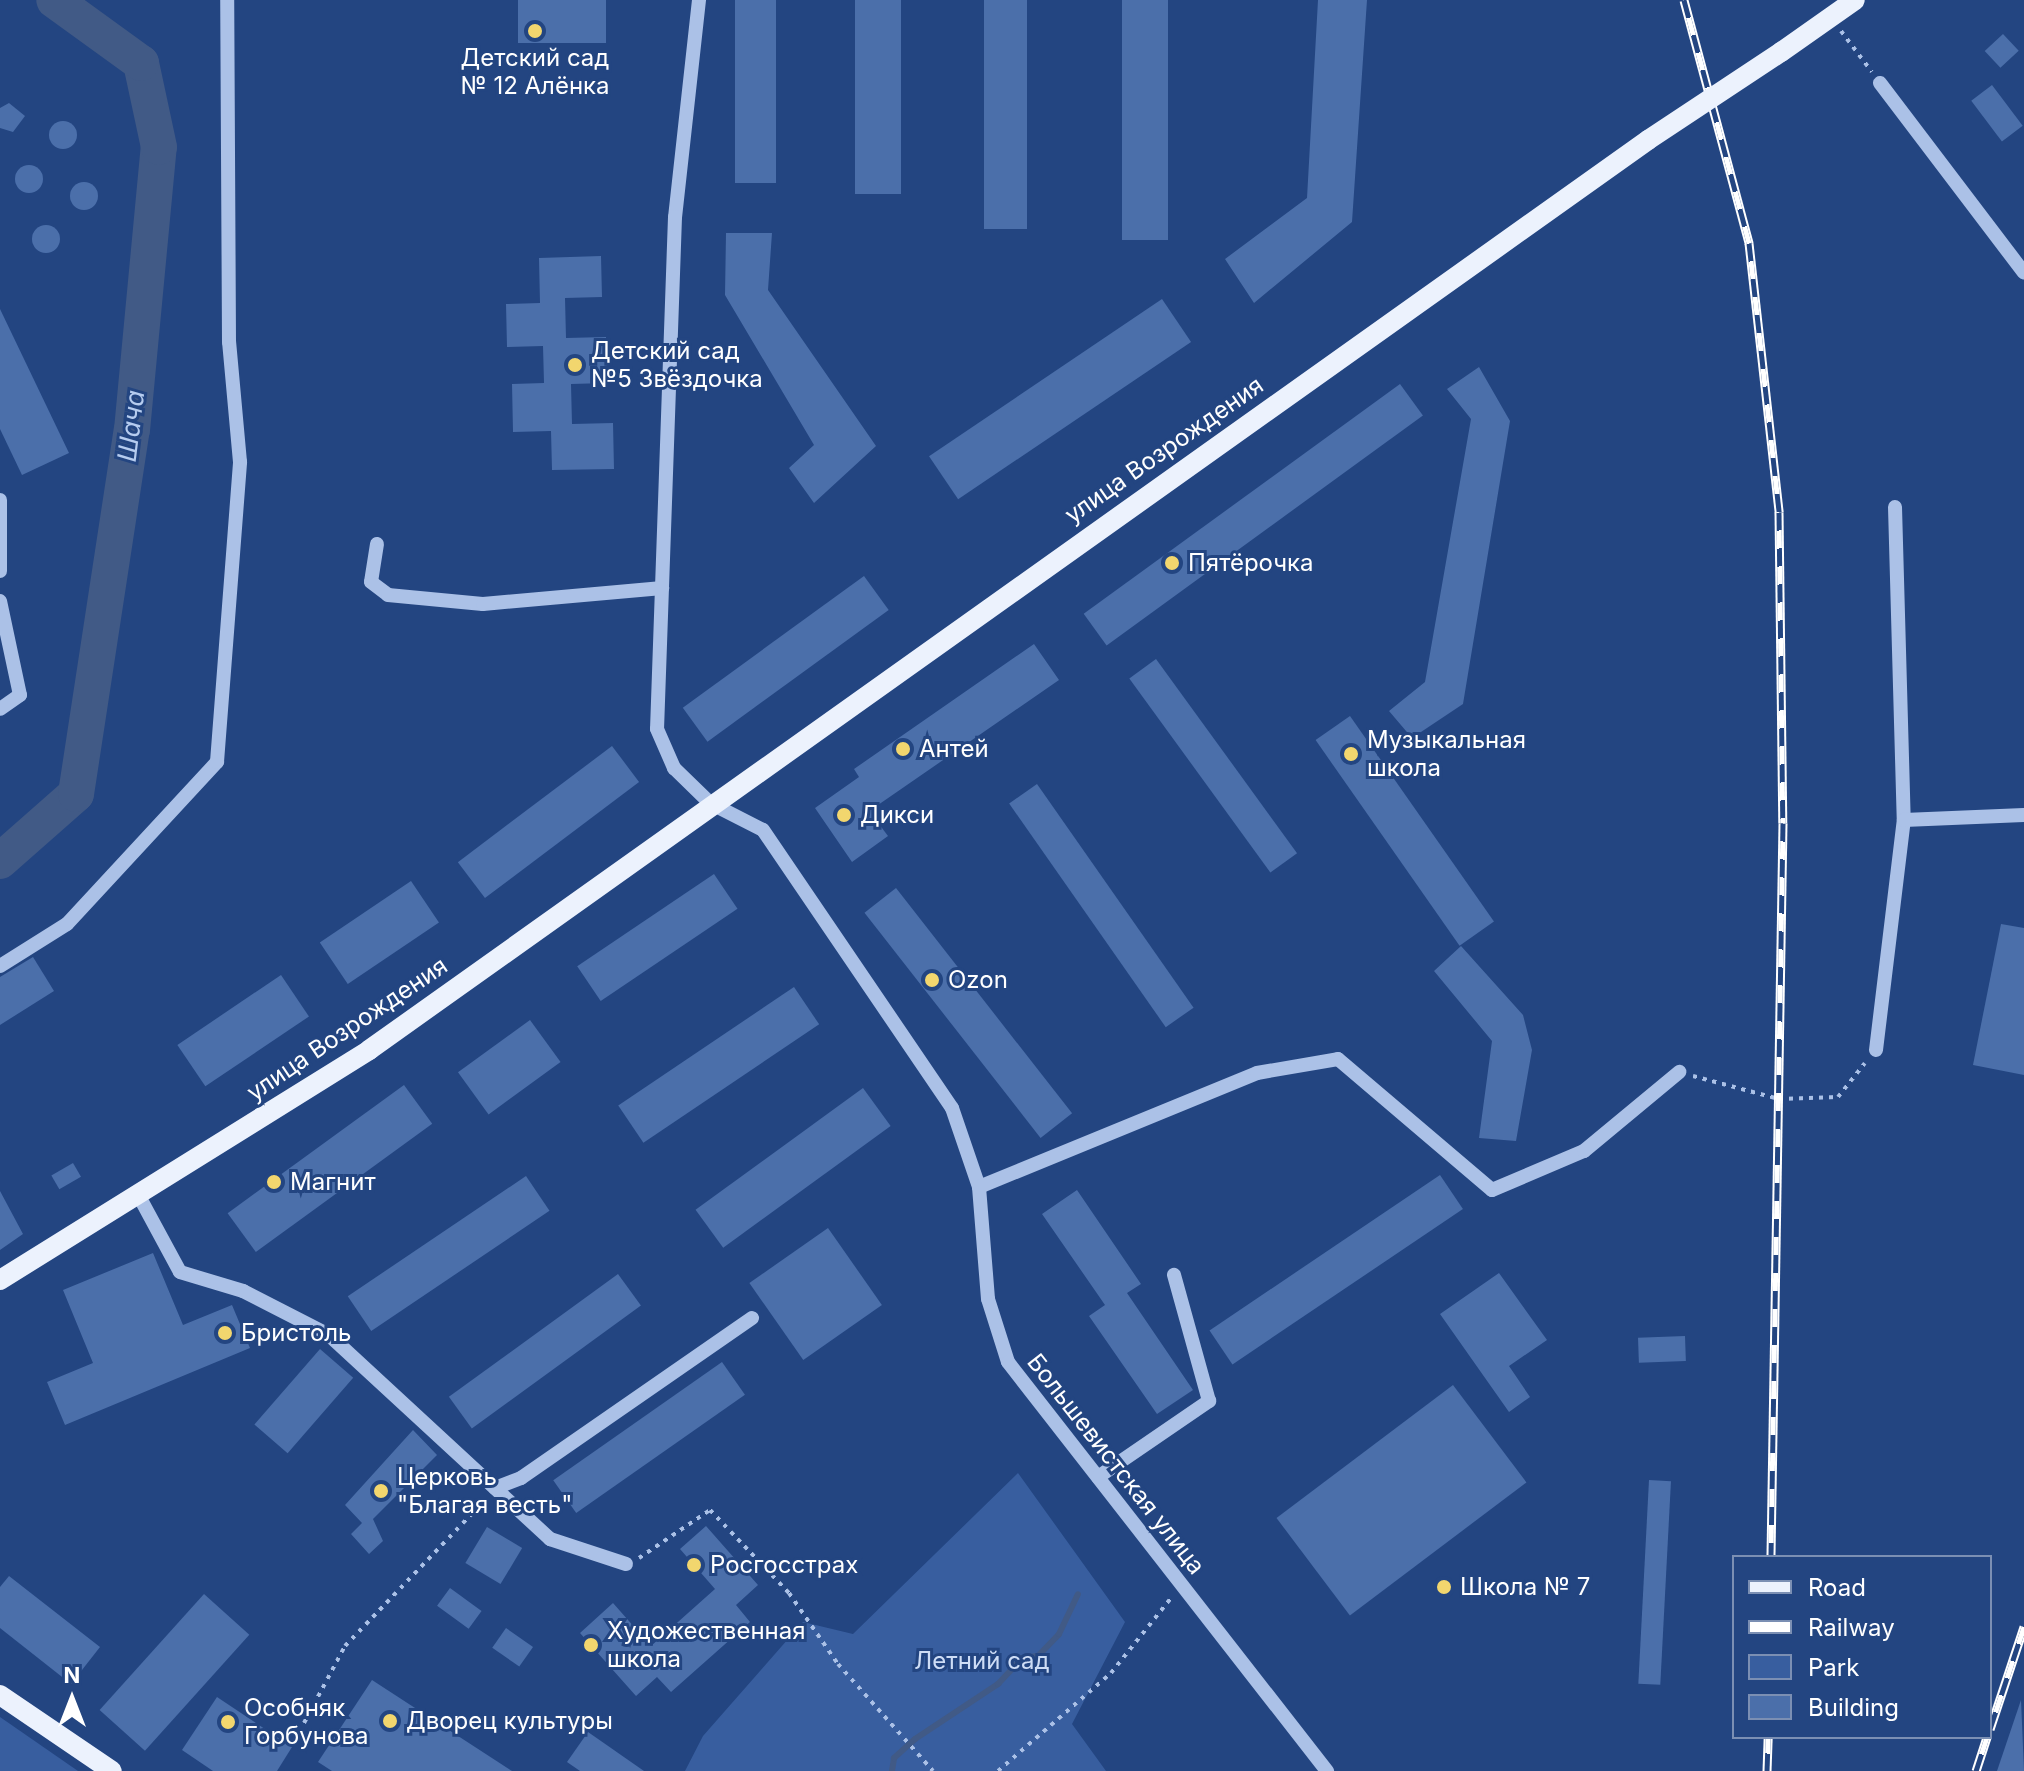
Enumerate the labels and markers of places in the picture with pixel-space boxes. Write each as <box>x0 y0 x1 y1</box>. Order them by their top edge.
marker: Детский сад № 12 Алёнка <box>526 22 544 40</box>
place label: Детский сад № 12 Алёнка <box>460 44 610 100</box>
place label: Детский сад №5 Звёздочка <box>591 337 763 393</box>
marker: Детский сад №5 Звёздочка <box>566 356 584 374</box>
place label: Пятёрочка <box>1188 549 1314 577</box>
marker: Пятёрочка <box>1163 554 1181 572</box>
place label: Музыкальная школа <box>1367 726 1526 782</box>
place label: Антей <box>919 735 989 763</box>
marker: Антей <box>894 740 912 758</box>
marker: Музыкальная школа <box>1342 745 1360 763</box>
place label: Дикси <box>860 801 934 829</box>
marker: Дикси <box>835 806 853 824</box>
place label: Ozon <box>948 966 1008 994</box>
marker: Ozon <box>923 971 941 989</box>
place label: Магнит <box>290 1168 376 1196</box>
marker: Магнит <box>265 1173 283 1191</box>
place label: Бристоль <box>241 1319 351 1347</box>
marker: Бристоль <box>216 1324 234 1342</box>
place label: Церковь "Благая весть" <box>397 1463 572 1519</box>
marker: Церковь "Благая весть" <box>372 1482 390 1500</box>
place label: Росгосстрах <box>710 1551 858 1579</box>
marker: Росгосстрах <box>685 1556 703 1574</box>
place label: Школа № 7 <box>1460 1573 1590 1601</box>
marker: Школа № 7 <box>1435 1578 1453 1596</box>
place label: Художественная школа <box>607 1617 806 1673</box>
marker: Художественная школа <box>582 1636 600 1654</box>
place label: Особняк Горбунова <box>244 1694 368 1750</box>
place label: Дворец культуры <box>406 1707 613 1735</box>
marker: Дворец культуры <box>381 1712 399 1730</box>
marker: Особняк Горбунова <box>219 1713 237 1731</box>

